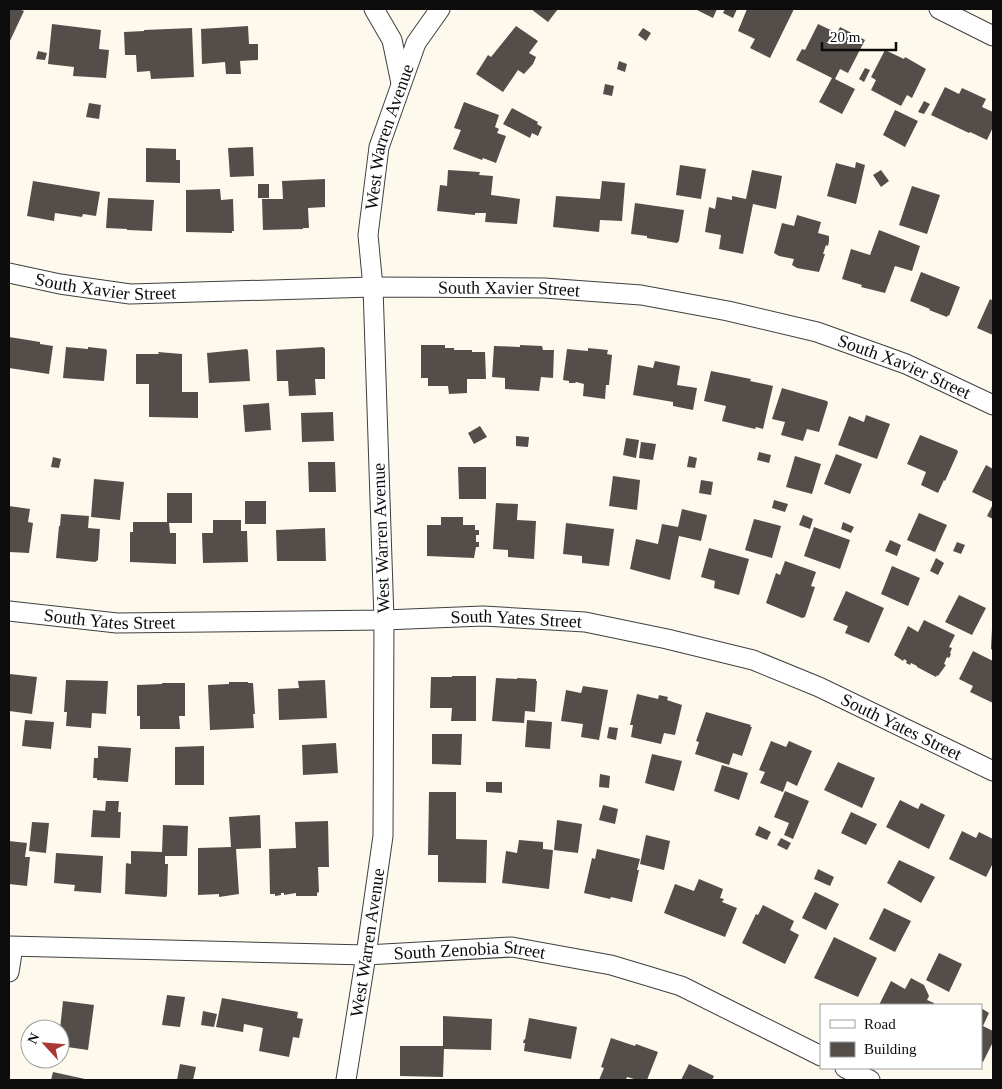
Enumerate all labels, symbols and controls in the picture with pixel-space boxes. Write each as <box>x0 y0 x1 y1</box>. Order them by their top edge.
scale bar <box>822 20 896 52</box>
text: 20 m <box>830 29 861 45</box>
street label: West Warren Avenue <box>361 61 418 211</box>
street label: South Xavier Street <box>33 269 176 304</box>
street label: South Xavier Street <box>438 277 581 301</box>
street label: South Xavier Street <box>835 330 974 403</box>
street label: West Warren Avenue <box>368 463 394 613</box>
street label: South Yates Street <box>43 605 175 633</box>
street label: South Yates Street <box>450 606 582 632</box>
street label: South Yates Street <box>838 689 965 764</box>
street label: West Warren Avenue <box>346 867 388 1019</box>
street label: South Zenobia Street <box>393 937 547 963</box>
legend <box>820 1004 982 1069</box>
text: Road <box>864 1016 896 1032</box>
north arrow <box>20 1019 70 1069</box>
text: N <box>25 1031 43 1046</box>
text: Building <box>864 1041 917 1057</box>

